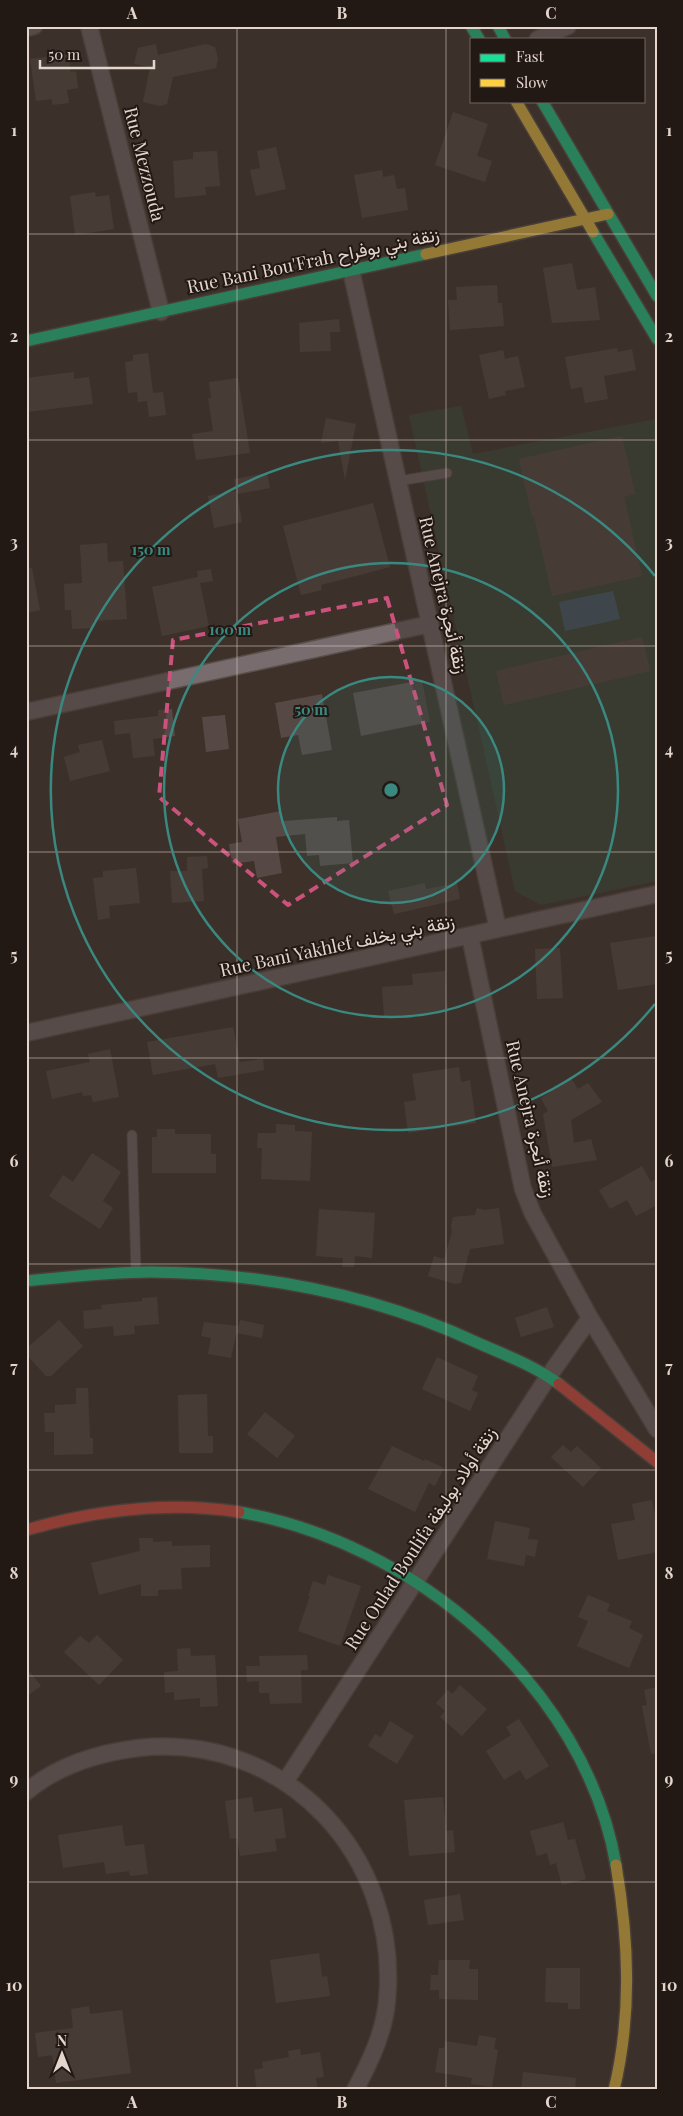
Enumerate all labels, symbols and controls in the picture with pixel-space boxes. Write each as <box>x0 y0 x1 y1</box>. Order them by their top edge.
text: A <box>126 2 138 23</box>
text: B <box>337 2 348 23</box>
text: C <box>545 2 557 23</box>
scale bar <box>40 38 154 70</box>
legend <box>470 38 646 102</box>
text: 50 m <box>48 44 81 64</box>
text: Fast <box>516 46 545 66</box>
text: Slow <box>516 72 548 92</box>
street label: Rue Mezzouda <box>119 104 171 224</box>
text: 1 <box>11 119 17 140</box>
text: 1 <box>666 119 672 140</box>
street label: Rue Bani Bou'Frah زنقة بني بوفراح <box>185 221 442 302</box>
text: 2 <box>10 325 18 346</box>
text: 2 <box>665 325 673 346</box>
street label: Rue Anejra زنقة أنجرة <box>414 514 474 676</box>
text: 3 <box>10 531 18 552</box>
text: 3 <box>665 531 673 552</box>
text: 150 m <box>131 539 171 559</box>
text: 100 m <box>209 619 252 639</box>
text: 50 m <box>294 699 328 719</box>
text: 4 <box>10 738 18 759</box>
text: 4 <box>665 738 673 759</box>
centre of rings <box>382 781 400 799</box>
street label: Rue Bani Yakhlef زنقة بني يخلف <box>217 908 457 986</box>
text: 5 <box>10 944 18 965</box>
text: 5 <box>665 944 673 965</box>
street label: Rue Anejra زنقة أنجرة <box>501 1038 561 1200</box>
text: 6 <box>10 1150 19 1171</box>
text: 6 <box>665 1150 674 1171</box>
text: 7 <box>10 1356 18 1377</box>
text: 7 <box>665 1356 673 1377</box>
street label: Rue Oulad Boulifa زنقة أولاد بوليفة <box>339 1422 501 1654</box>
text: 8 <box>10 1562 19 1583</box>
text: 8 <box>665 1562 674 1583</box>
text: 9 <box>10 1768 19 1789</box>
text: 9 <box>665 1768 674 1789</box>
text: 10 <box>6 1974 22 1995</box>
text: 10 <box>661 1974 677 1995</box>
north arrow <box>38 2028 88 2078</box>
text: N <box>57 2031 67 2050</box>
text: A <box>126 2091 138 2112</box>
text: B <box>337 2091 348 2112</box>
text: C <box>545 2091 557 2112</box>

